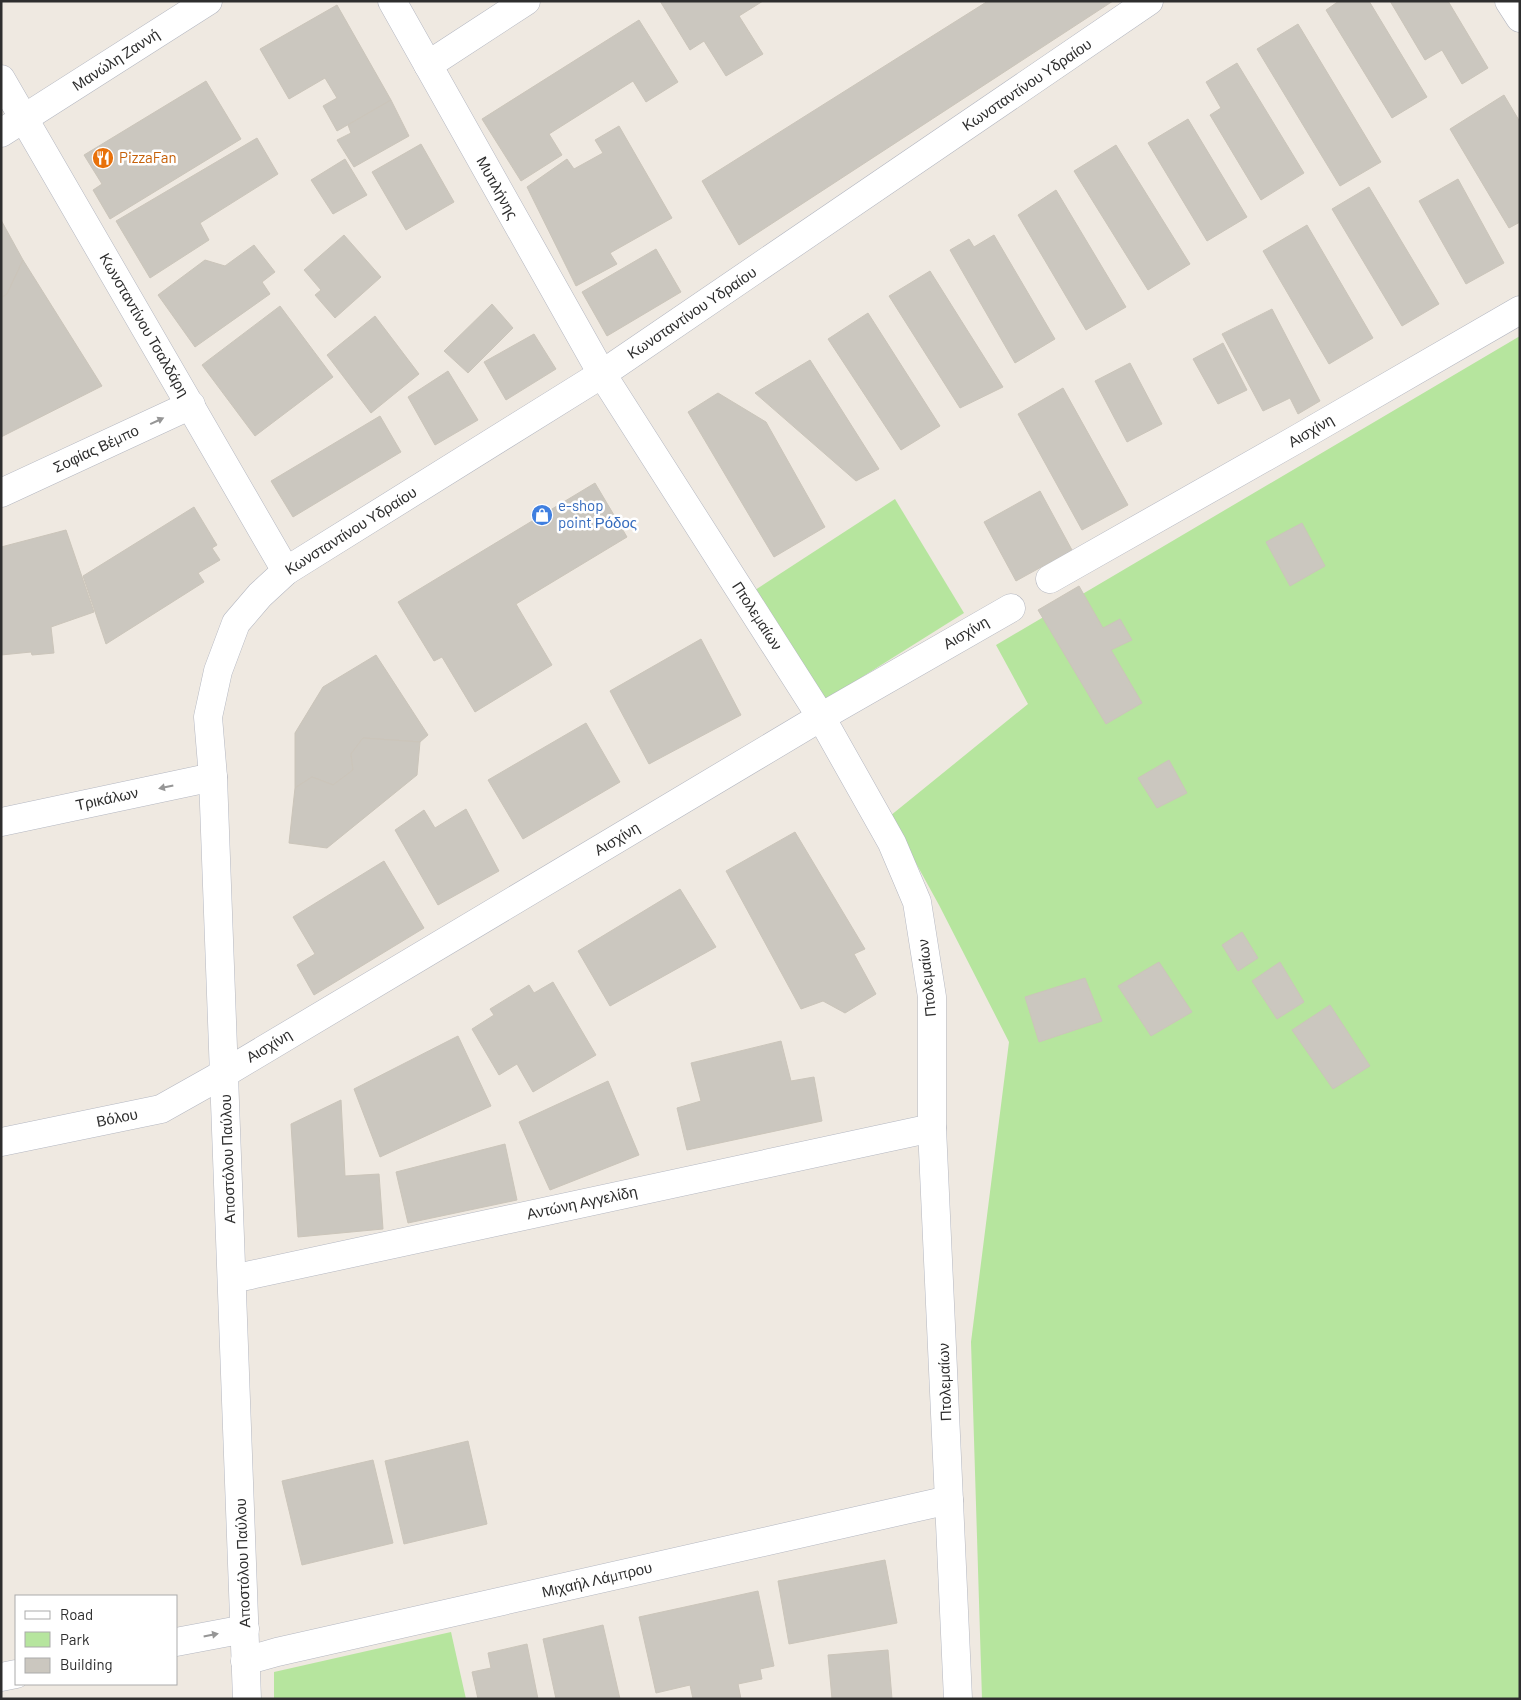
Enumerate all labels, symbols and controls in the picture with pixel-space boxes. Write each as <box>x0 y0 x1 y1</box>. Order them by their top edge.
street label: Μανώλη Ζαννή <box>69 24 162 94</box>
street label: Κωνσταντίνου Υδραίου <box>958 34 1094 134</box>
restaurant icon: PizzaFan <box>91 146 115 170</box>
place label: PizzaFan <box>119 148 177 166</box>
street label: Μυτιλήνης <box>473 153 522 222</box>
street label: Κωνσταντίνου Τσαλδάρη <box>96 249 193 400</box>
street label: Κωνσταντίνου Υδραίου <box>623 262 759 362</box>
street label: Αισχίνη <box>1284 410 1337 450</box>
one-way arrow <box>150 417 164 425</box>
street label: Σοφίας Βέμπο <box>50 420 141 476</box>
street label: Κωνσταντίνου Υδραίου <box>281 482 420 578</box>
place label: e-shop point Ρόδος <box>558 496 637 531</box>
shop icon: e-shop point Ρόδος <box>530 503 554 527</box>
street label: Πτολεμαίων <box>729 578 787 653</box>
street label: Αισχίνη <box>939 612 992 652</box>
street label: Τρικάλων <box>74 783 140 813</box>
one-way arrow <box>158 783 173 791</box>
street label: Αισχίνη <box>591 818 642 859</box>
street label: Πτολεμαίων <box>913 938 939 1018</box>
street label: Αισχίνη <box>243 1025 294 1066</box>
street label: Αποστόλου Παύλου <box>216 1094 238 1224</box>
street label: Βόλου <box>95 1104 139 1130</box>
street label: Αντώνη Αγγελίδη <box>525 1182 639 1223</box>
street label: Πτολεμαίων <box>934 1343 954 1421</box>
street label: Αποστόλου Παύλου <box>231 1498 253 1628</box>
street label: Μιχαήλ Λάμπρου <box>540 1558 654 1600</box>
legend <box>15 1595 178 1685</box>
text: Road <box>60 1605 93 1623</box>
text: Park <box>60 1630 90 1648</box>
one-way arrow <box>203 1631 219 1639</box>
text: Building <box>60 1655 113 1673</box>

